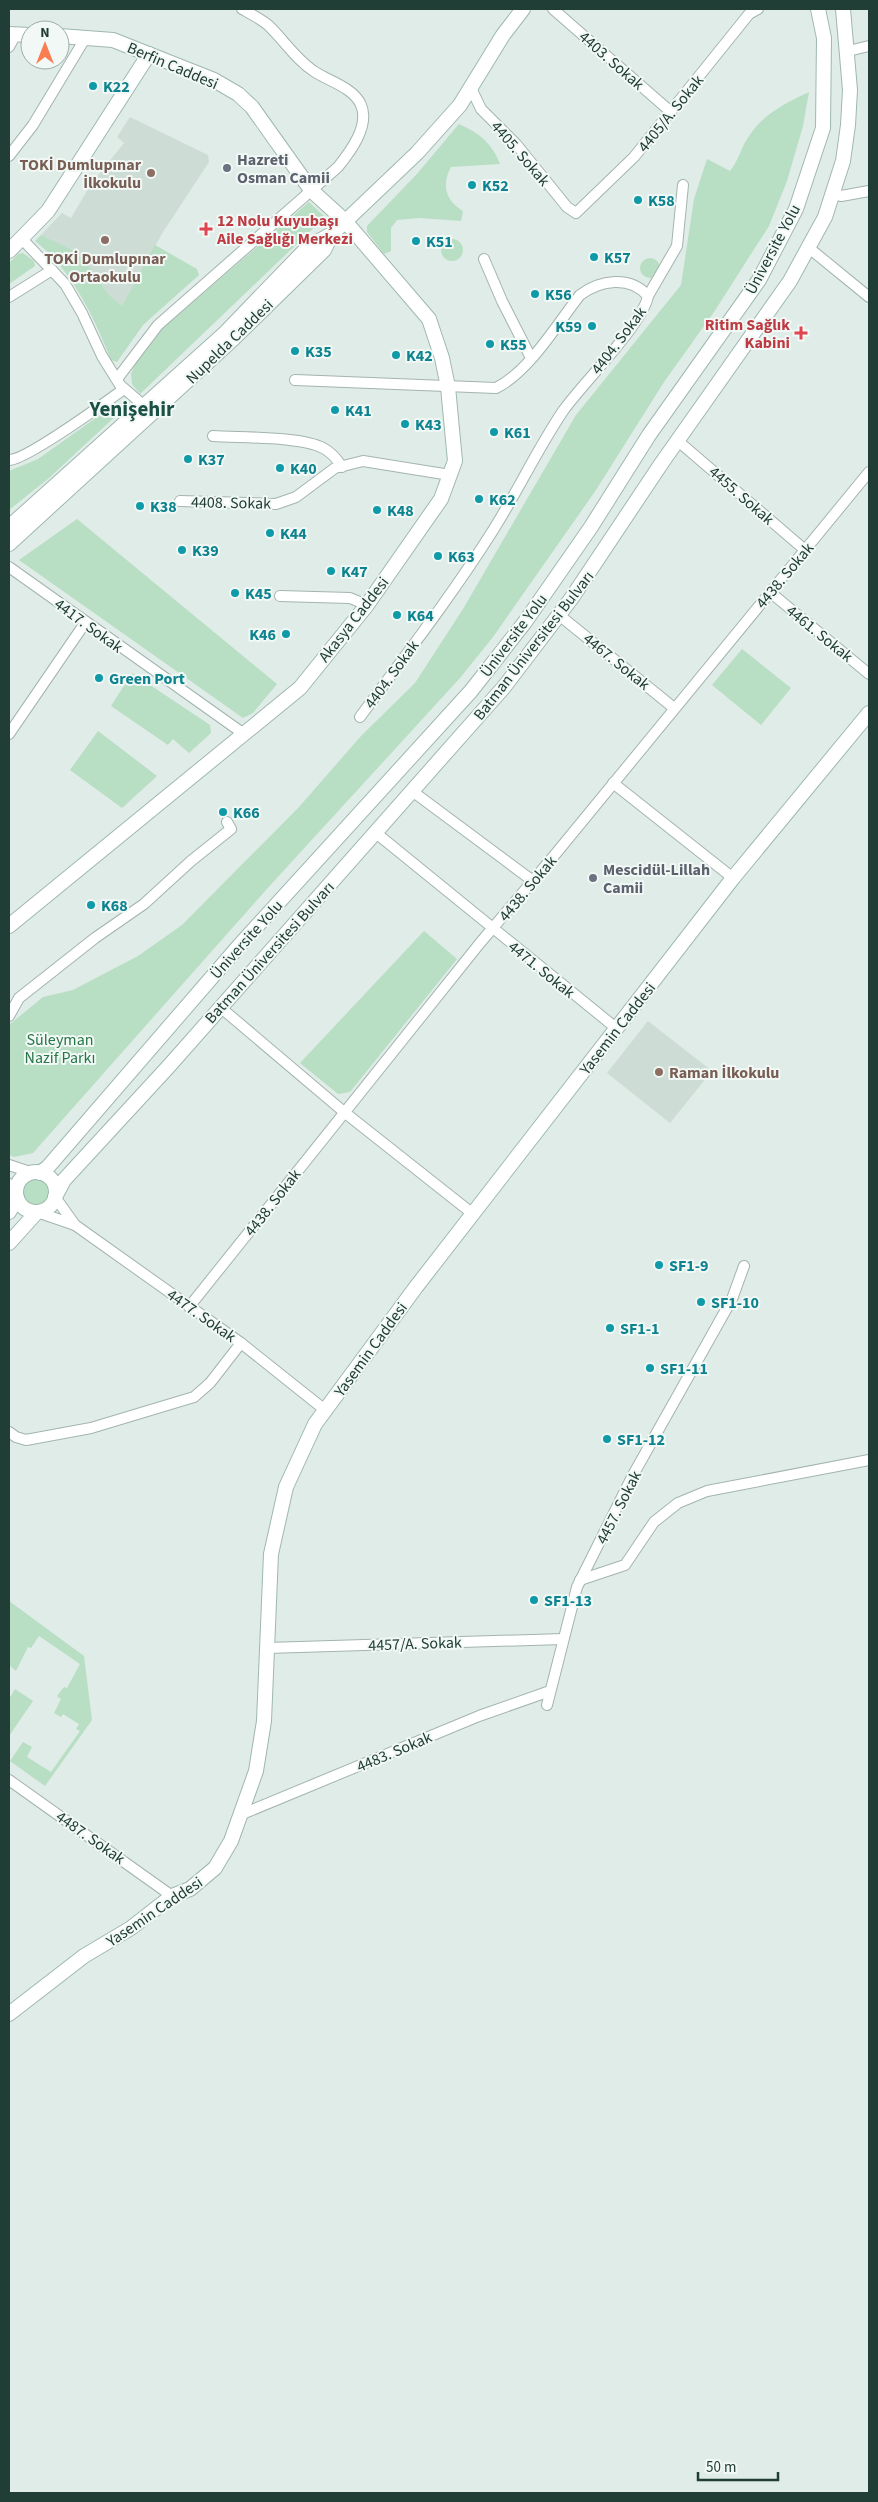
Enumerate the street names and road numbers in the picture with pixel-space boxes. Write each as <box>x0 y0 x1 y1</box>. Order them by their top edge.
street label: 4403. Sokak <box>574 26 649 95</box>
street label: Berfin Caddesi <box>124 37 222 95</box>
street label: 4405/A. Sokak <box>633 70 709 157</box>
street label: 4405. Sokak <box>486 116 555 191</box>
street label: Üniversite Yolu <box>740 200 806 298</box>
street label: Nupelda Caddesi <box>181 294 278 389</box>
street label: 4404. Sokak <box>586 302 652 379</box>
street label: 4455. Sokak <box>704 461 779 530</box>
street label: 4408. Sokak <box>191 491 271 515</box>
street label: 4438. Sokak <box>751 538 819 613</box>
street label: Batman Üniversitesi Bulvarı <box>468 566 599 725</box>
street label: Akasya Caddesi <box>313 572 394 667</box>
street label: Üniversite Yolu <box>475 589 552 682</box>
street label: 4417. Sokak <box>50 593 127 658</box>
street label: 4461. Sokak <box>781 600 857 668</box>
street label: 4467. Sokak <box>578 628 654 696</box>
street label: 4404. Sokak <box>359 636 424 713</box>
street label: 4438. Sokak <box>494 851 562 926</box>
street label: Batman Üniversitesi Bulvarı <box>200 877 340 1029</box>
street label: Üniversite Yolu <box>205 895 288 984</box>
street label: 4471. Sokak <box>503 936 579 1004</box>
street label: Yasemin Caddesi <box>574 978 661 1080</box>
street label: 4438. Sokak <box>240 1164 306 1241</box>
street label: 4477. Sokak <box>162 1284 241 1348</box>
street label: Yasemin Caddesi <box>328 1298 413 1402</box>
street label: 4457. Sokak <box>591 1467 647 1548</box>
street label: 4457/A. Sokak <box>368 1631 462 1657</box>
street label: 4483. Sokak <box>353 1726 436 1778</box>
street label: 4487. Sokak <box>51 1806 130 1870</box>
street label: Yasemin Caddesi <box>101 1871 207 1953</box>

